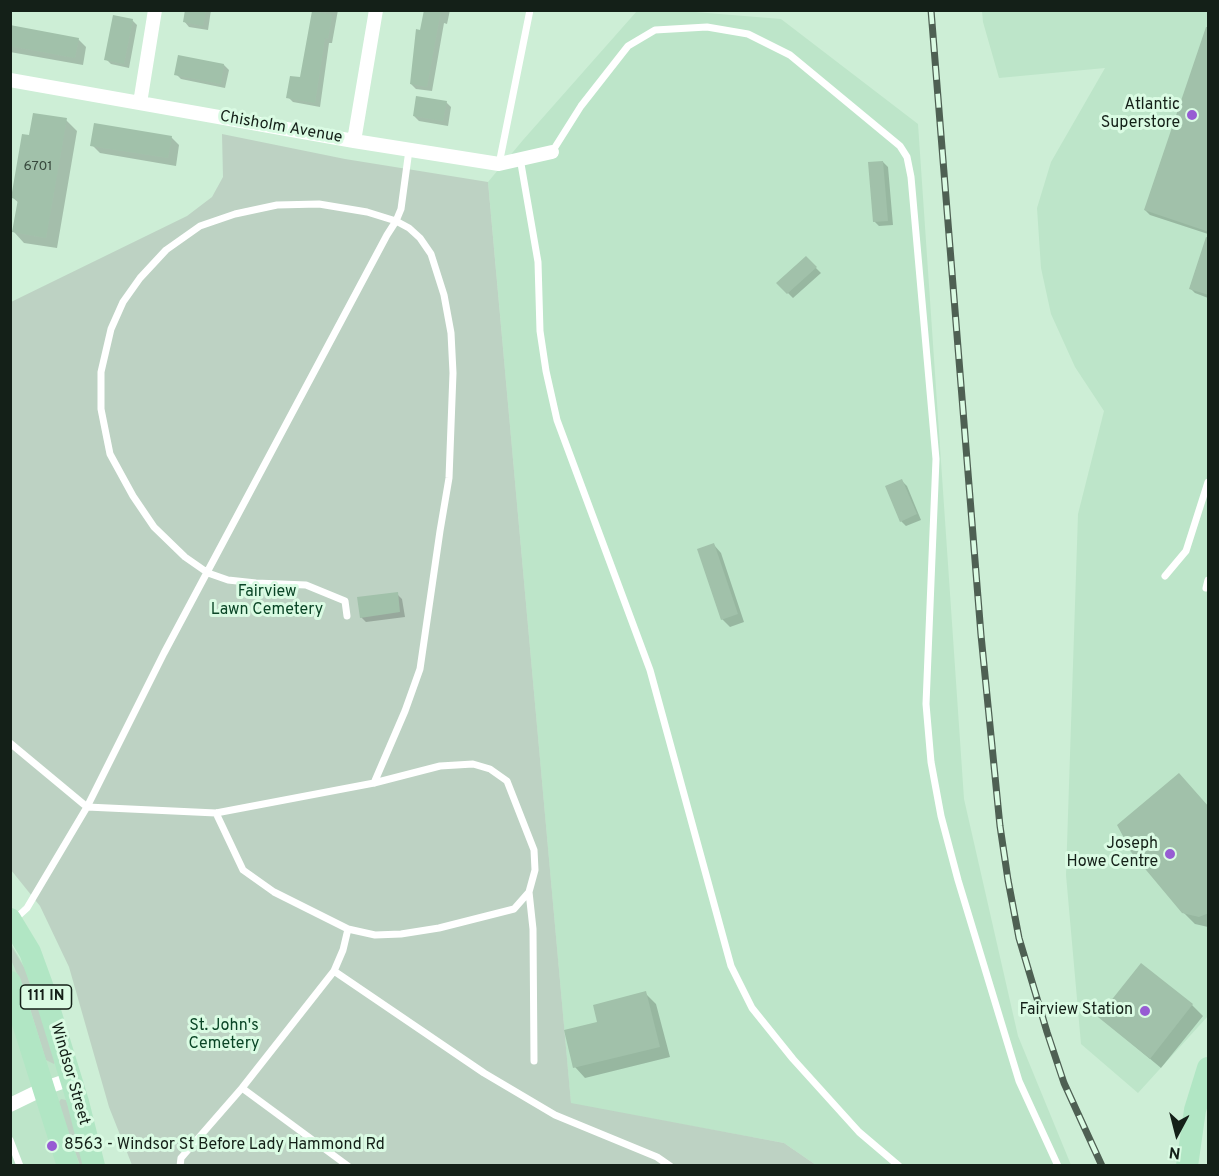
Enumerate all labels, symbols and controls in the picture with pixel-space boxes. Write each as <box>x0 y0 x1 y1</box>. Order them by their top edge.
place label: Atlantic Superstore <box>1101 96 1180 134</box>
street label: Chisholm Avenue <box>218 108 344 148</box>
marker: Atlantic Superstore <box>1185 108 1199 122</box>
house number: 6701 <box>23 159 53 175</box>
park label: Fairview Lawn Cemetery <box>211 583 323 621</box>
place label: Joseph Howe Centre <box>1067 835 1158 873</box>
marker: Joseph Howe Centre <box>1163 847 1177 861</box>
road number: 111 IN <box>20 985 72 1009</box>
place label: Fairview Station <box>1019 1001 1133 1021</box>
marker: Fairview Station <box>1138 1004 1152 1018</box>
park label: St. John's Cemetery <box>189 1017 259 1055</box>
street label: Windsor Street <box>45 1020 93 1128</box>
north arrow <box>1147 1104 1207 1164</box>
place label: 8563 - Windsor St Before Lady Hammond Rd <box>64 1136 385 1156</box>
marker: 8563 - Windsor St Before Lady Hammond Rd <box>45 1139 59 1153</box>
text: N <box>1168 1141 1182 1162</box>

